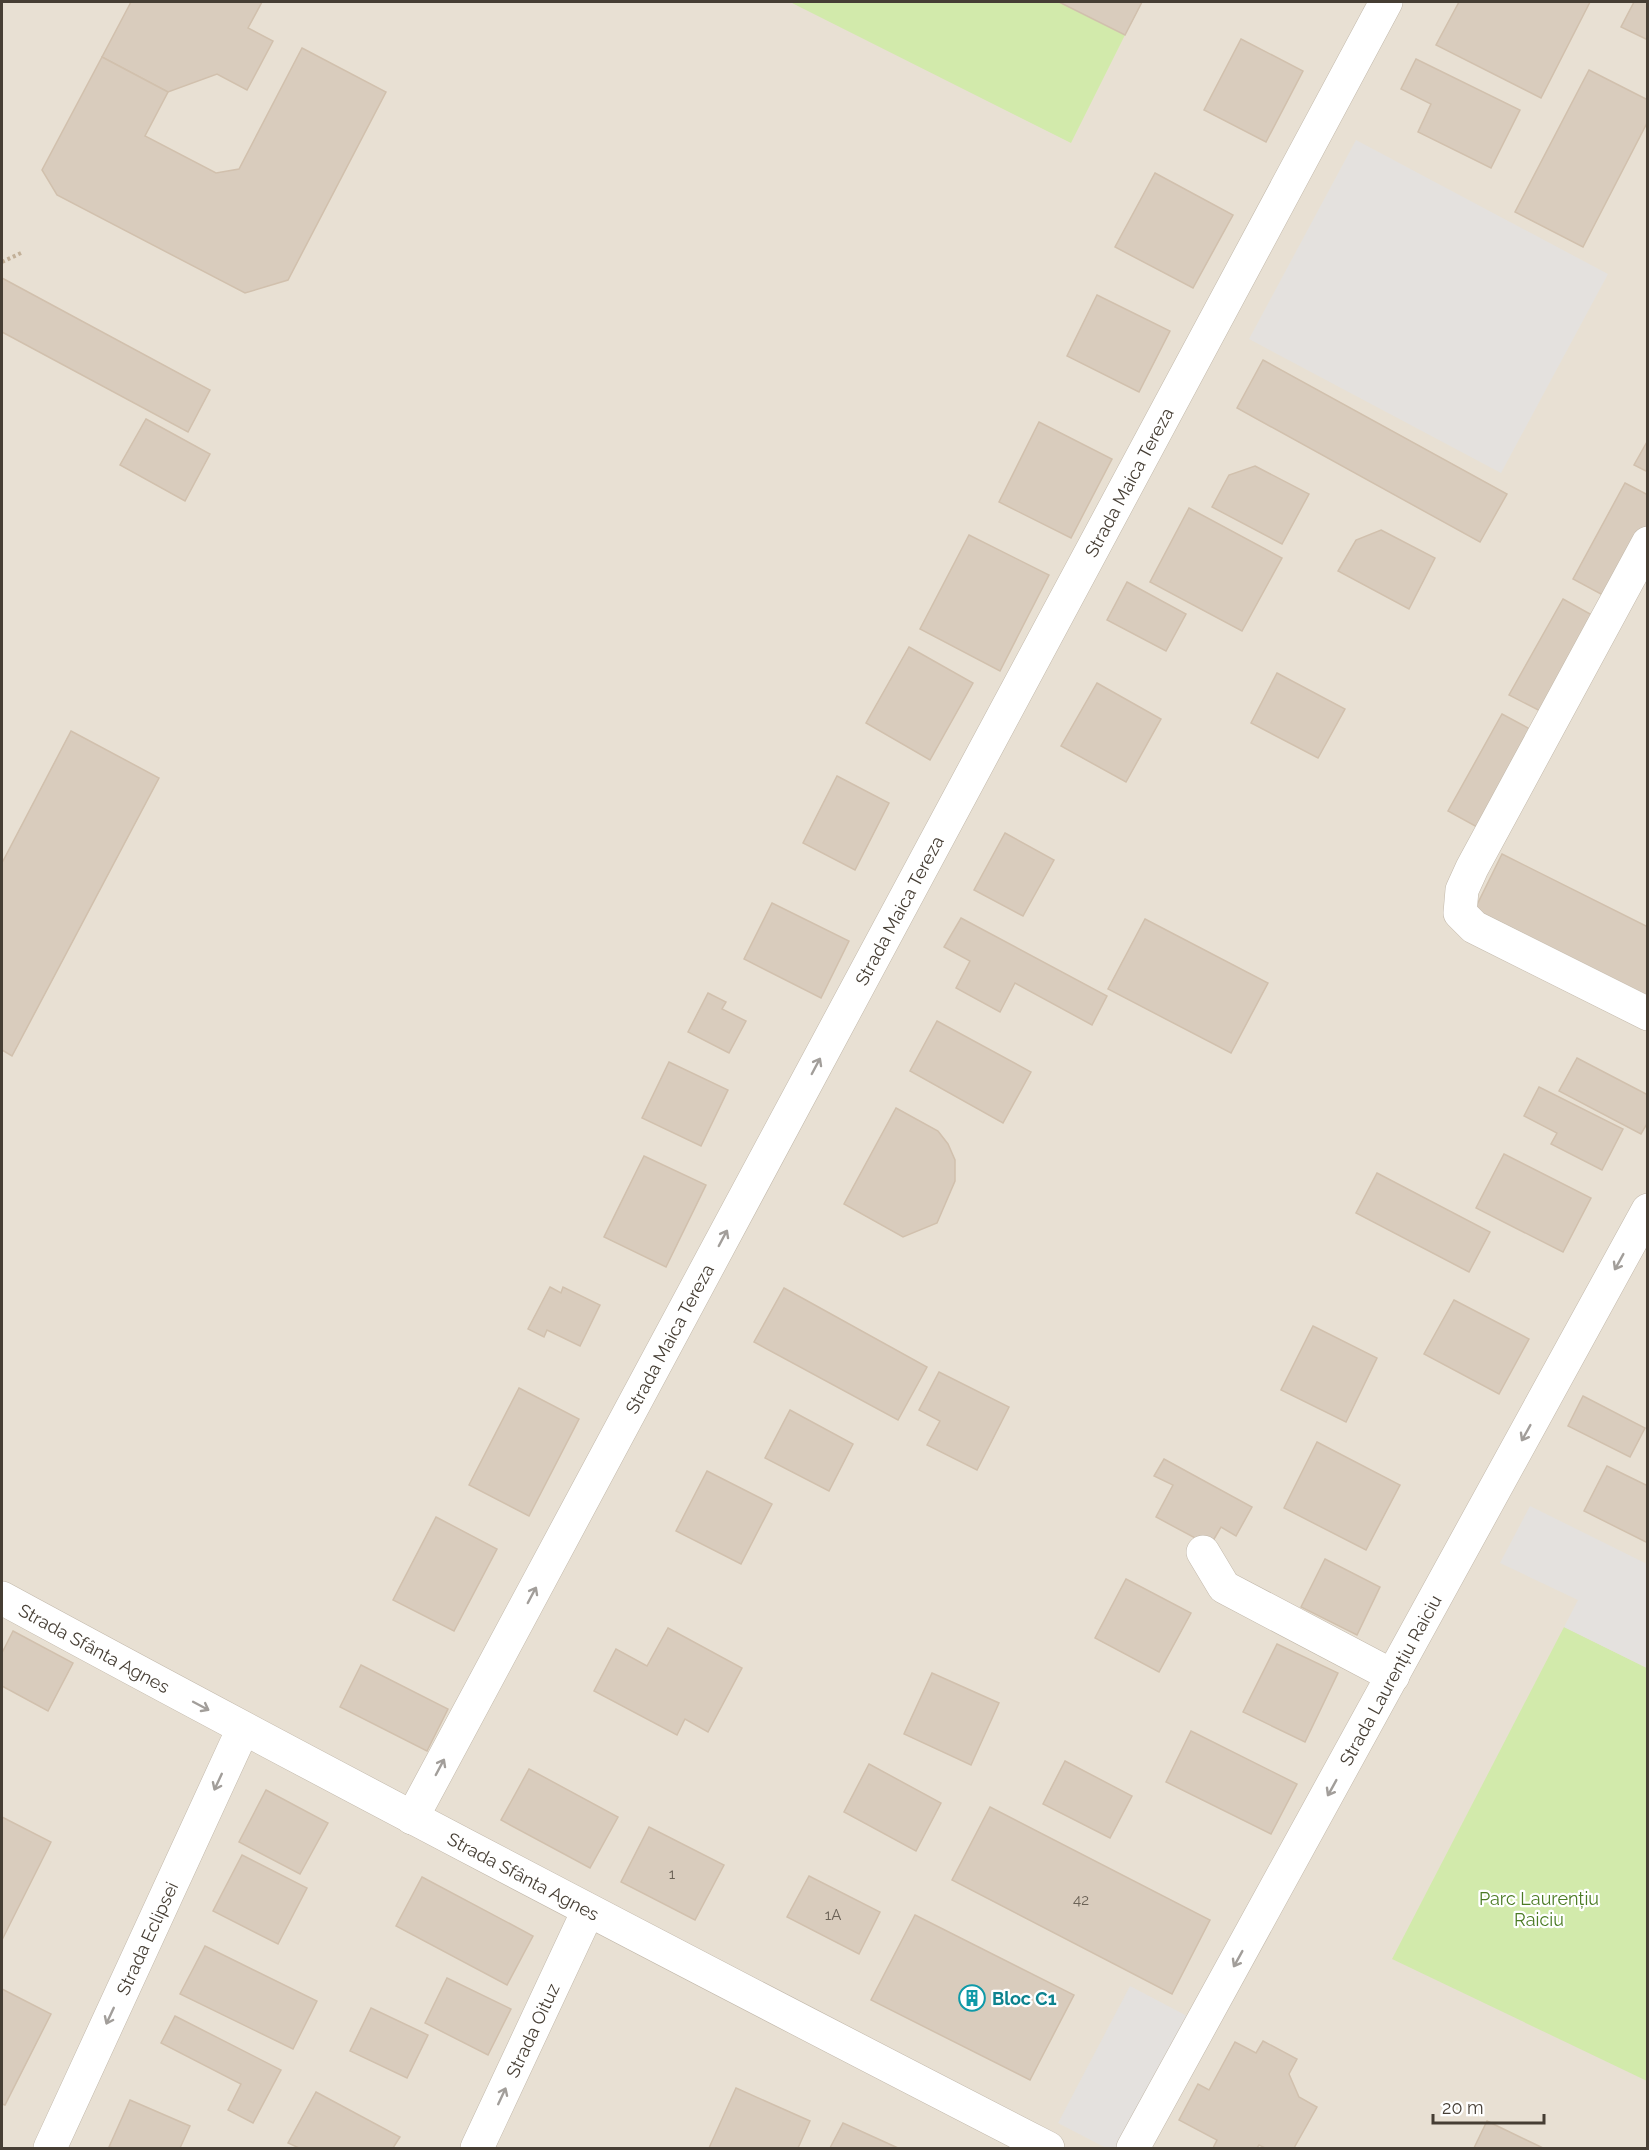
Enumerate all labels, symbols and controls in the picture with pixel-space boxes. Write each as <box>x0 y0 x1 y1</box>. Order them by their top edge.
street label: Strada Maica Tereza <box>1080 404 1177 560</box>
street label: Strada Maica Tereza <box>850 832 947 989</box>
one-way arrow <box>811 1058 822 1076</box>
one-way arrow <box>717 1230 729 1247</box>
one-way arrow <box>1613 1252 1624 1270</box>
street label: Strada Maica Tereza <box>621 1260 718 1417</box>
one-way arrow <box>1520 1424 1532 1441</box>
one-way arrow <box>526 1587 538 1604</box>
street label: Strada Laurențiu Raiciu <box>1335 1591 1445 1769</box>
street label: Strada Sfânta Agnes <box>15 1599 174 1697</box>
one-way arrow <box>192 1700 209 1712</box>
one-way arrow <box>434 1759 446 1776</box>
one-way arrow <box>212 1772 224 1790</box>
one-way arrow <box>1326 1779 1337 1797</box>
street label: Strada Sfânta Agnes <box>444 1828 603 1924</box>
house number: 1 <box>669 1865 676 1883</box>
street label: Strada Eclipsei <box>112 1878 182 1998</box>
park label: Parc Laurențiu Raiciu <box>1479 1888 1599 1930</box>
house number: 42 <box>1073 1891 1089 1909</box>
house number: 1A <box>825 1906 841 1924</box>
one-way arrow <box>1232 1950 1244 1967</box>
street label: Strada Oituz <box>501 1980 563 2081</box>
building icon: Bloc C1 <box>957 1983 987 2013</box>
place label: Bloc C1 <box>992 1988 1057 2009</box>
one-way arrow <box>104 2007 116 2025</box>
one-way arrow <box>496 2087 508 2105</box>
scale bar <box>1433 2087 1544 2125</box>
text: 20 m <box>1442 2097 1484 2118</box>

